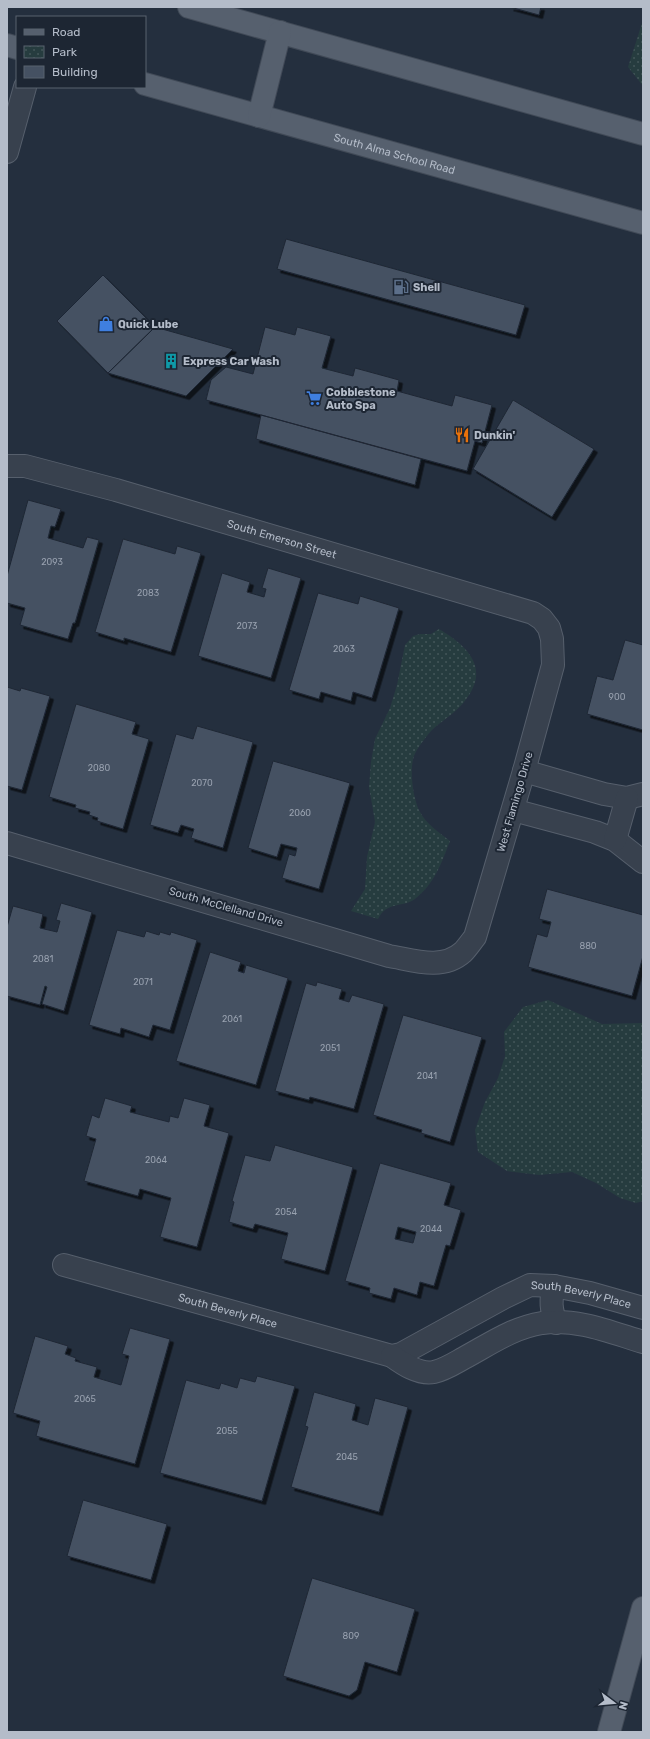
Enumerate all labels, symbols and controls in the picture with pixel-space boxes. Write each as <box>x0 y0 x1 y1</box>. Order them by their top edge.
legend <box>16 16 146 88</box>
text: Road <box>52 25 80 39</box>
text: Park <box>52 45 78 59</box>
text: Building <box>52 65 98 79</box>
street label: South Alma School Road <box>332 130 457 177</box>
fuel station icon: Shell <box>392 278 410 296</box>
place label: Shell <box>413 281 440 294</box>
shop icon: Quick Lube <box>97 315 115 333</box>
place label: Quick Lube <box>118 318 179 331</box>
building icon: Express Car Wash <box>162 352 180 370</box>
place label: Express Car Wash <box>183 355 279 368</box>
place label: Cobblestone Auto Spa <box>326 386 396 412</box>
supermarket icon: Cobblestone Auto Spa <box>305 389 323 407</box>
restaurant icon: Dunkin' <box>453 426 471 444</box>
place label: Dunkin' <box>474 429 515 442</box>
street label: South Emerson Street <box>226 517 339 561</box>
house number: 2093 <box>41 557 63 567</box>
house number: 2083 <box>137 588 159 598</box>
house number: 2073 <box>236 621 258 631</box>
house number: 2063 <box>333 644 355 654</box>
house number: 900 <box>609 692 626 702</box>
street label: West Flamingo Drive <box>494 750 536 854</box>
house number: 2080 <box>88 763 111 773</box>
house number: 2070 <box>191 778 213 788</box>
house number: 2060 <box>289 808 311 818</box>
street label: South McClelland Drive <box>167 884 285 930</box>
house number: 880 <box>579 941 597 951</box>
house number: 2081 <box>33 954 53 964</box>
house number: 2071 <box>133 977 153 987</box>
house number: 2061 <box>222 1014 242 1024</box>
house number: 2051 <box>320 1043 340 1053</box>
house number: 2041 <box>417 1071 437 1081</box>
house number: 2064 <box>145 1155 167 1165</box>
house number: 2054 <box>275 1207 297 1217</box>
house number: 2044 <box>420 1224 442 1234</box>
street label: South Beverly Place <box>531 1279 633 1311</box>
street label: South Beverly Place <box>177 1291 279 1330</box>
house number: 2065 <box>74 1394 96 1404</box>
house number: 2055 <box>216 1426 238 1436</box>
house number: 2045 <box>336 1452 358 1462</box>
house number: 809 <box>343 1631 359 1641</box>
north arrow <box>594 1683 634 1723</box>
text: N <box>616 1700 630 1711</box>

